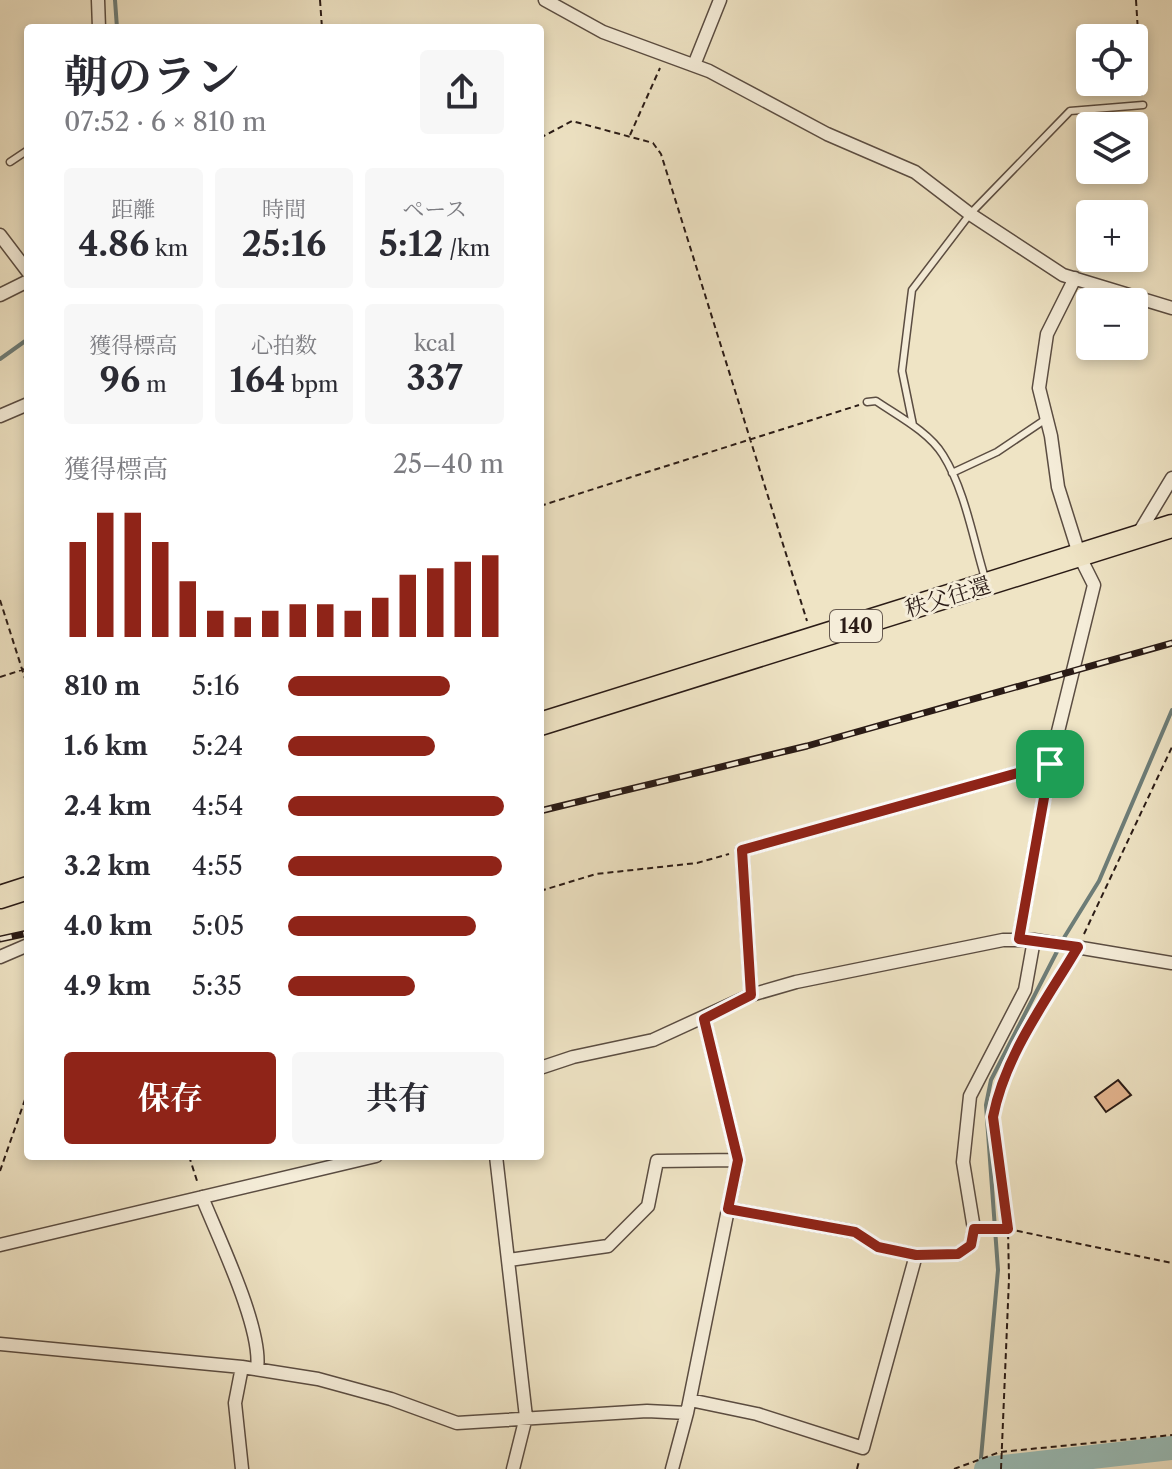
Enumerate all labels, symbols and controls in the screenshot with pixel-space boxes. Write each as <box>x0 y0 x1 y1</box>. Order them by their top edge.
map controls <box>1076 24 1148 360</box>
button: locate <box>1076 24 1148 96</box>
text: 朝のラン <box>64 49 240 103</box>
button: share <box>420 50 504 134</box>
text: 07:52 · 6 × 810 m <box>64 106 266 138</box>
button: layers <box>1076 112 1148 184</box>
text: 距離 <box>111 196 155 223</box>
text: 時間 <box>262 196 306 223</box>
text: ペース <box>402 196 467 223</box>
button: + <box>1076 200 1148 272</box>
text: 4.86 <box>78 223 149 265</box>
text: 25:16 <box>242 223 326 265</box>
text: 5:12 <box>379 223 443 265</box>
text: km <box>149 235 188 262</box>
text: /km <box>443 235 490 262</box>
button: − <box>1076 288 1148 360</box>
text: kcal <box>414 330 455 357</box>
text: 獲得標高 <box>89 332 177 359</box>
text: 心拍数 <box>251 332 317 359</box>
text: 337 <box>407 357 463 399</box>
text: 96 <box>100 359 140 401</box>
text: 164 <box>230 359 285 401</box>
text: m <box>140 371 167 398</box>
text: bpm <box>285 371 338 398</box>
text: 25–40 m <box>393 448 504 480</box>
text: 獲得標高 <box>64 453 168 485</box>
street label: 秩父往還 <box>902 571 994 623</box>
road number: 140 <box>830 610 882 642</box>
text: 810 m <box>64 670 140 702</box>
text: 5:16 <box>192 670 240 702</box>
text: 1.6 km <box>64 730 148 762</box>
text: 5:24 <box>192 730 243 762</box>
pin <box>1016 730 1084 798</box>
icon: arrive <box>1028 742 1072 786</box>
text: 2.4 km <box>64 790 152 822</box>
text: 4:54 <box>192 790 243 822</box>
text: 3.2 km <box>64 850 151 882</box>
text: 4:55 <box>192 850 243 882</box>
text: 4.0 km <box>64 910 152 942</box>
text: 5:05 <box>192 910 244 942</box>
text: 4.9 km <box>64 970 151 1002</box>
text: 5:35 <box>192 970 242 1002</box>
button: 保存 <box>64 1052 276 1144</box>
button: 共有 <box>292 1052 504 1144</box>

